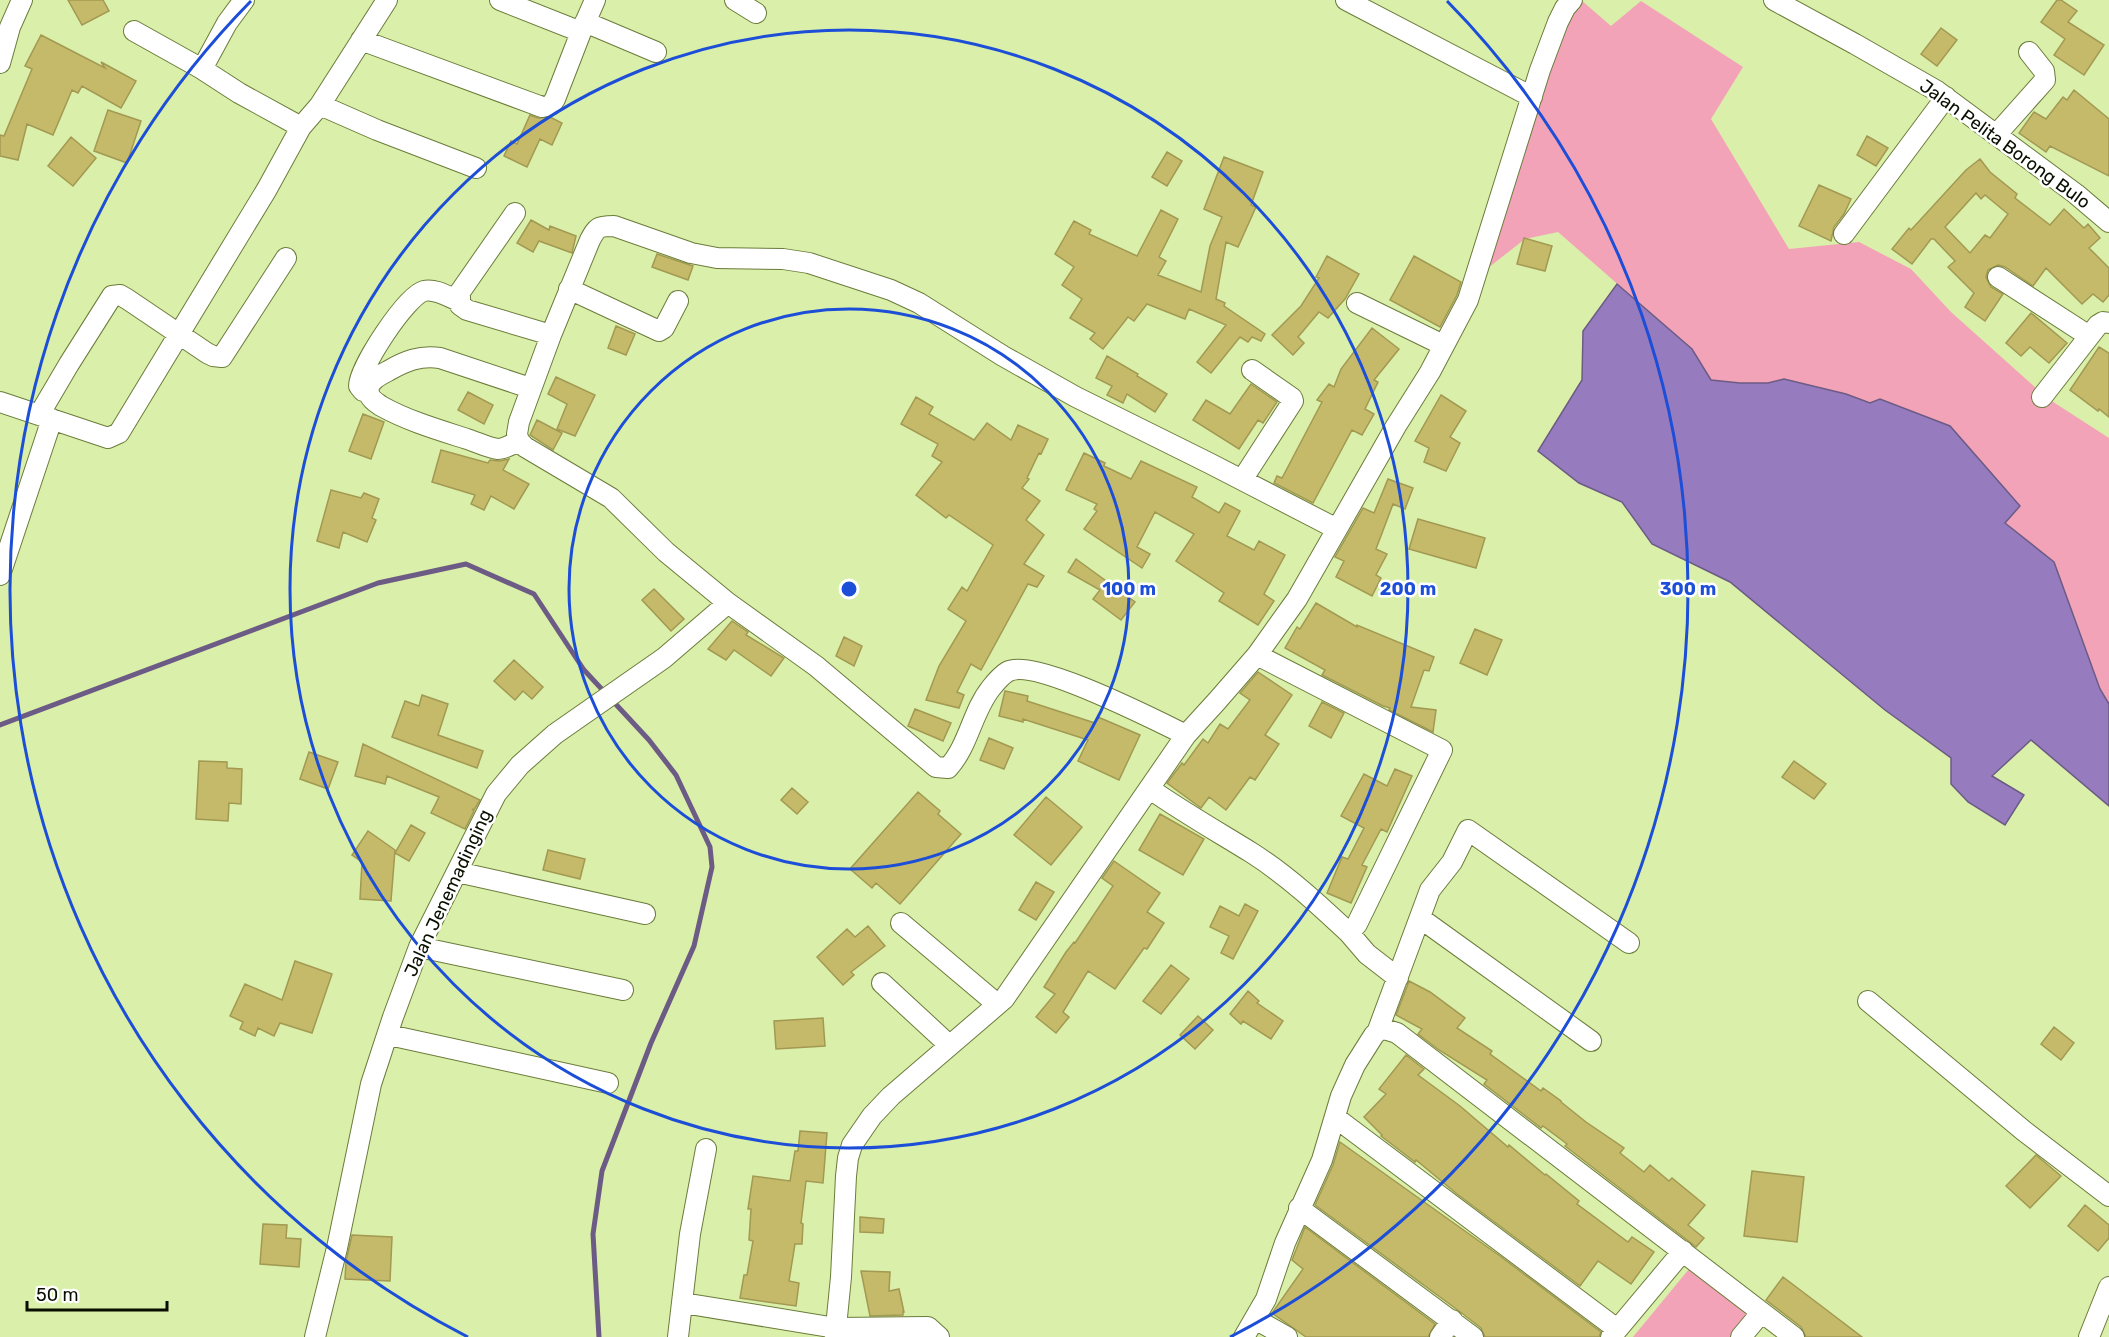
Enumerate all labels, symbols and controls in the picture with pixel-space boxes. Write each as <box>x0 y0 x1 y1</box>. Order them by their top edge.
street label: Jalan Pelita Borong Bulo <box>1915 75 2095 213</box>
text: 100 m <box>1102 578 1156 600</box>
text: 200 m <box>1380 578 1436 600</box>
text: 300 m <box>1660 578 1716 600</box>
centre of rings <box>839 579 859 599</box>
street label: Jalan Jenemadinging <box>400 806 496 980</box>
scale bar <box>27 1274 166 1312</box>
text: 50 m <box>36 1284 79 1306</box>

